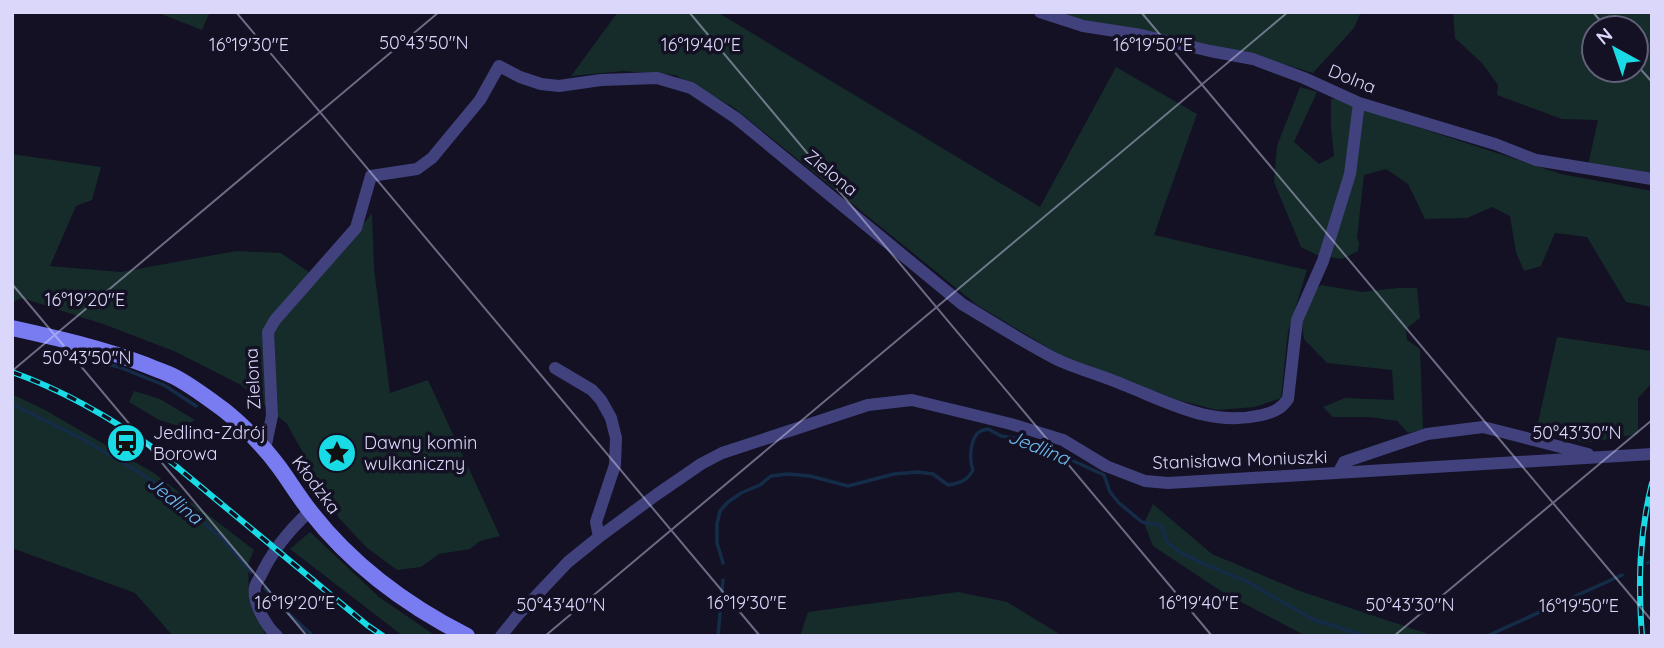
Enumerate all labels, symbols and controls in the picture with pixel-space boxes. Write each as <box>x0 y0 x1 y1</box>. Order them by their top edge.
north arrow <box>1580 14 1650 84</box>
text: N <box>1591 22 1617 50</box>
text: 50°43'50"N <box>379 31 469 54</box>
text: 16°19'30"E <box>209 33 289 56</box>
text: 16°19'40"E <box>661 33 741 56</box>
text: 16°19'50"E <box>1113 33 1193 56</box>
street label: Dolna <box>1325 59 1379 98</box>
street label: Zielona <box>800 144 863 201</box>
text: 16°19'20"E <box>45 288 125 311</box>
text: 50°43'50"N <box>42 346 132 369</box>
street label: Zielona <box>239 348 266 410</box>
place label: Jedlina-Zdrój Borowa <box>153 421 266 465</box>
text: 50°43'30"N <box>1532 421 1622 444</box>
station icon: Jedlina-Zdrój Borowa <box>105 422 147 464</box>
water label: Jedlina <box>1005 424 1075 471</box>
place label: Dawny komin wulkaniczny <box>364 431 478 475</box>
place icon: Dawny komin wulkaniczny <box>316 432 358 474</box>
street label: Stanisława Moniuszki <box>1152 445 1328 474</box>
street label: Kłodzka <box>287 451 346 518</box>
water label: Jedlina <box>143 471 209 530</box>
text: 16°19'20"E <box>255 591 335 614</box>
text: 16°19'30"E <box>707 591 787 614</box>
text: 16°19'40"E <box>1159 591 1239 614</box>
text: 50°43'40"N <box>516 593 606 616</box>
text: 50°43'30"N <box>1365 593 1455 616</box>
text: 16°19'50"E <box>1539 594 1619 617</box>

